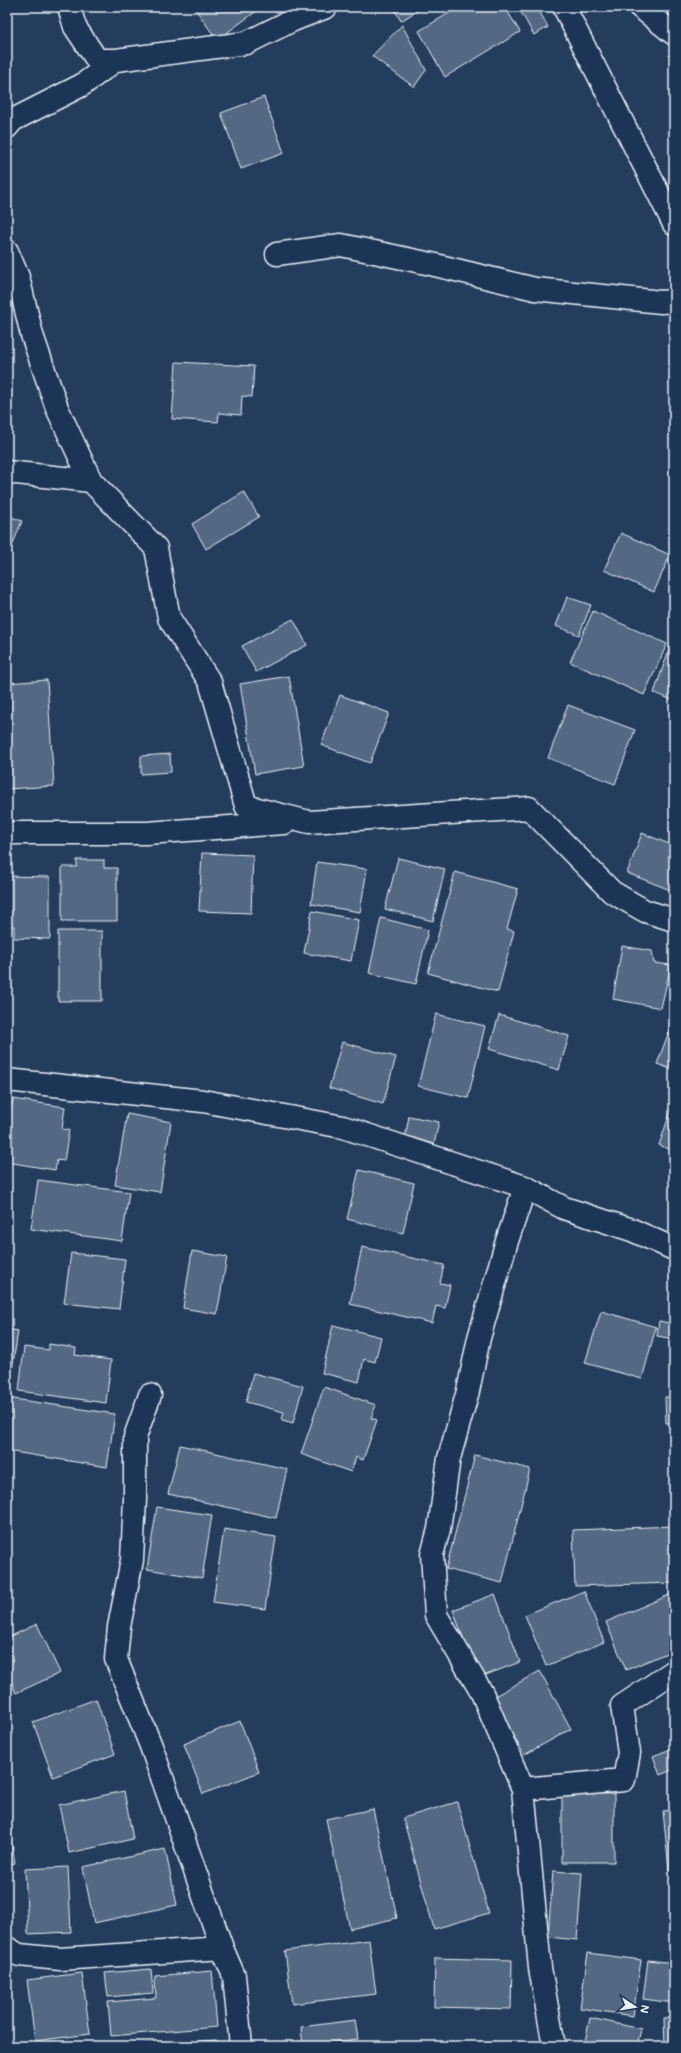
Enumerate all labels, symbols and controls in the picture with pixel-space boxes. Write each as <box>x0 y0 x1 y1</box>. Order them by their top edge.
north arrow <box>615 1987 655 2027</box>
text: N <box>637 2004 653 2015</box>

